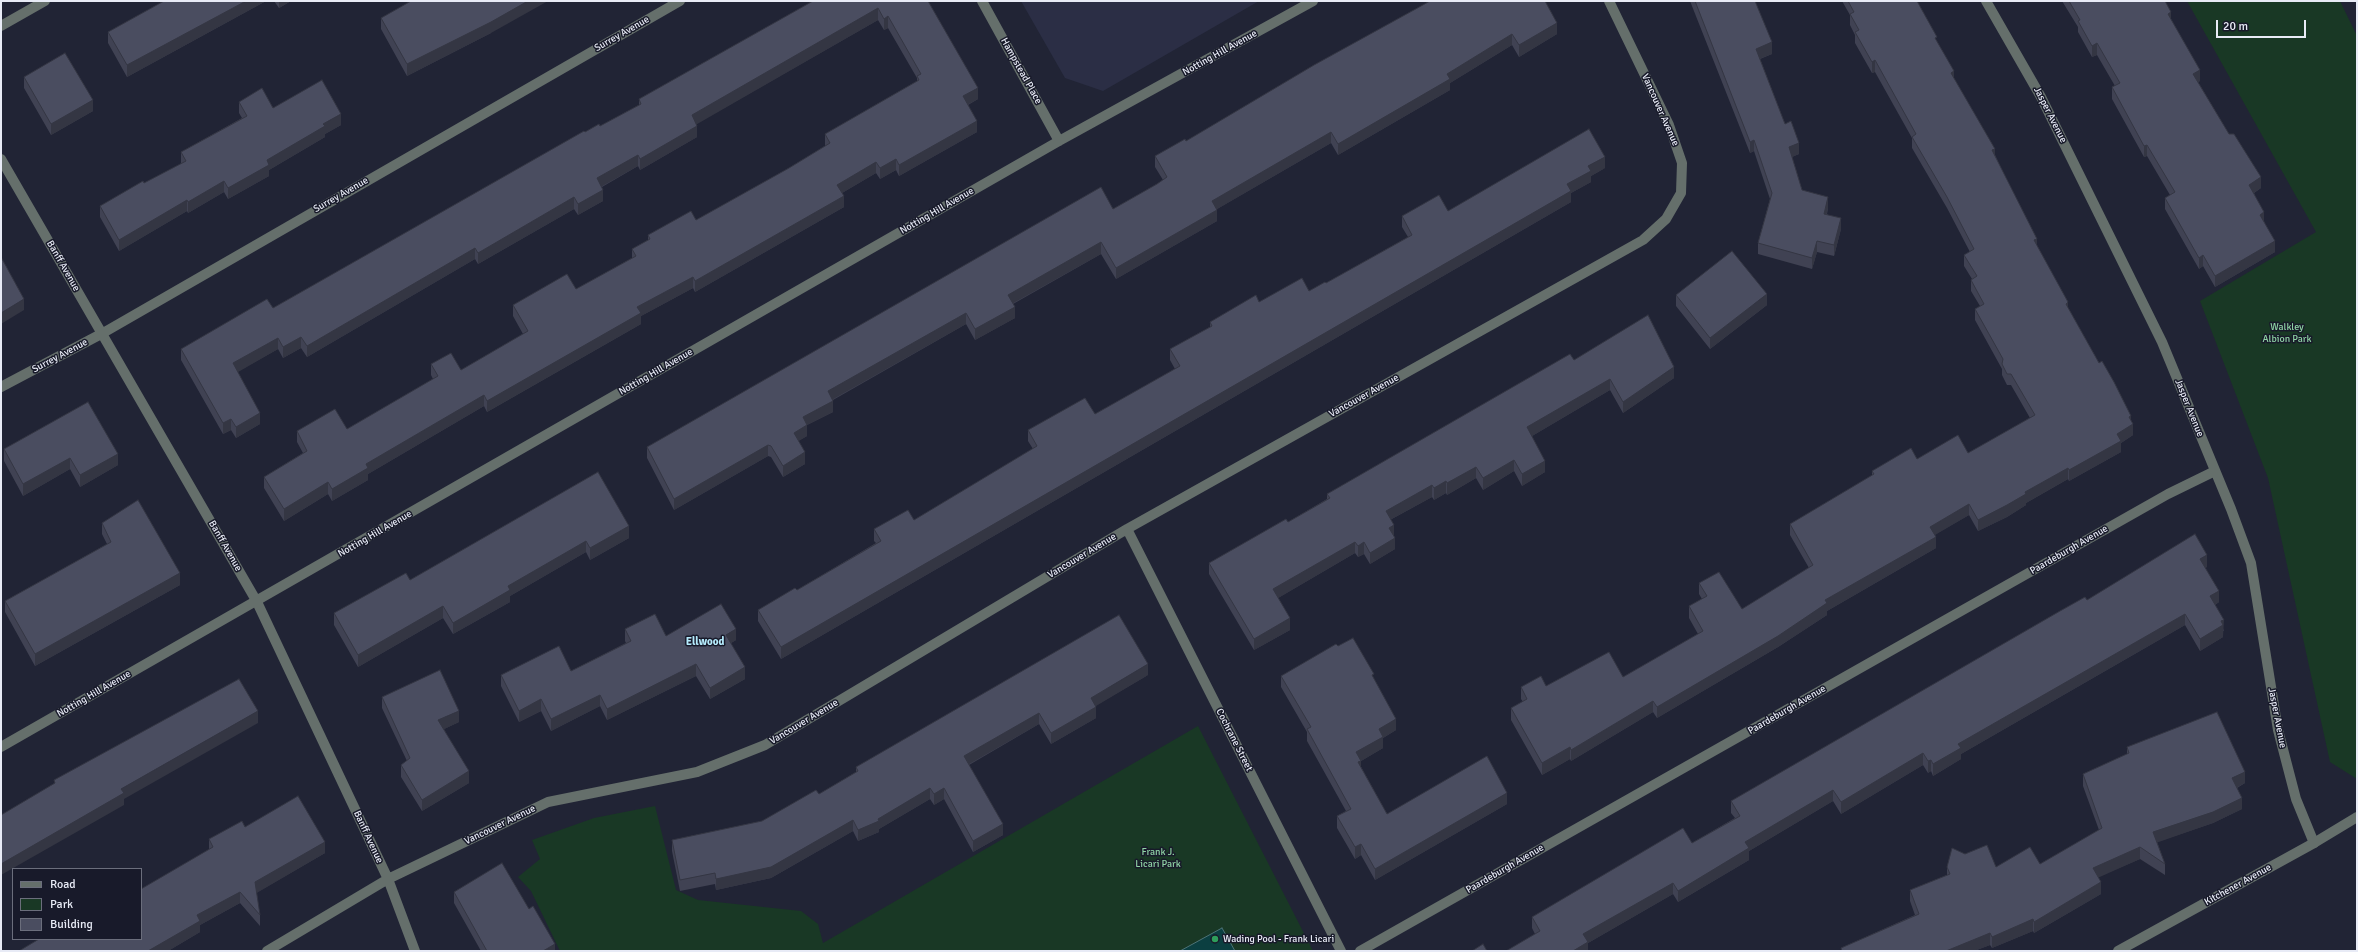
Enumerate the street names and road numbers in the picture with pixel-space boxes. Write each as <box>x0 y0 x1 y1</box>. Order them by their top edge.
street label: Surrey Avenue <box>592 13 652 55</box>
street label: Notting Hill Avenue <box>1181 28 1259 78</box>
street label: Hampstead Place <box>998 36 1044 106</box>
street label: Vancouver Avenue <box>1639 72 1681 148</box>
street label: Jasper Avenue <box>2031 85 2069 145</box>
street label: Surrey Avenue <box>311 174 371 216</box>
street label: Notting Hill Avenue <box>898 185 976 237</box>
street label: Banff Avenue <box>44 239 82 293</box>
street label: Surrey Avenue <box>30 336 90 376</box>
street label: Notting Hill Avenue <box>617 346 695 398</box>
street label: Vancouver Avenue <box>1327 372 1401 420</box>
street label: Jasper Avenue <box>2172 377 2206 439</box>
street label: Notting Hill Avenue <box>336 508 414 560</box>
street label: Banff Avenue <box>206 519 244 573</box>
street label: Paardeburgh Avenue <box>2028 523 2110 577</box>
street label: Vancouver Avenue <box>1046 531 1118 581</box>
street label: Notting Hill Avenue <box>55 668 133 720</box>
street label: Paardeburgh Avenue <box>1746 683 1828 737</box>
street label: Jasper Avenue <box>2265 687 2289 749</box>
street label: Vancouver Avenue <box>768 697 840 747</box>
street label: Cochrane Street <box>1213 707 1255 773</box>
street label: Vancouver Avenue <box>462 803 538 847</box>
street label: Banff Avenue <box>351 809 385 865</box>
street label: Paardeburgh Avenue <box>1464 842 1546 896</box>
street label: Kitchener Avenue <box>2202 862 2274 908</box>

